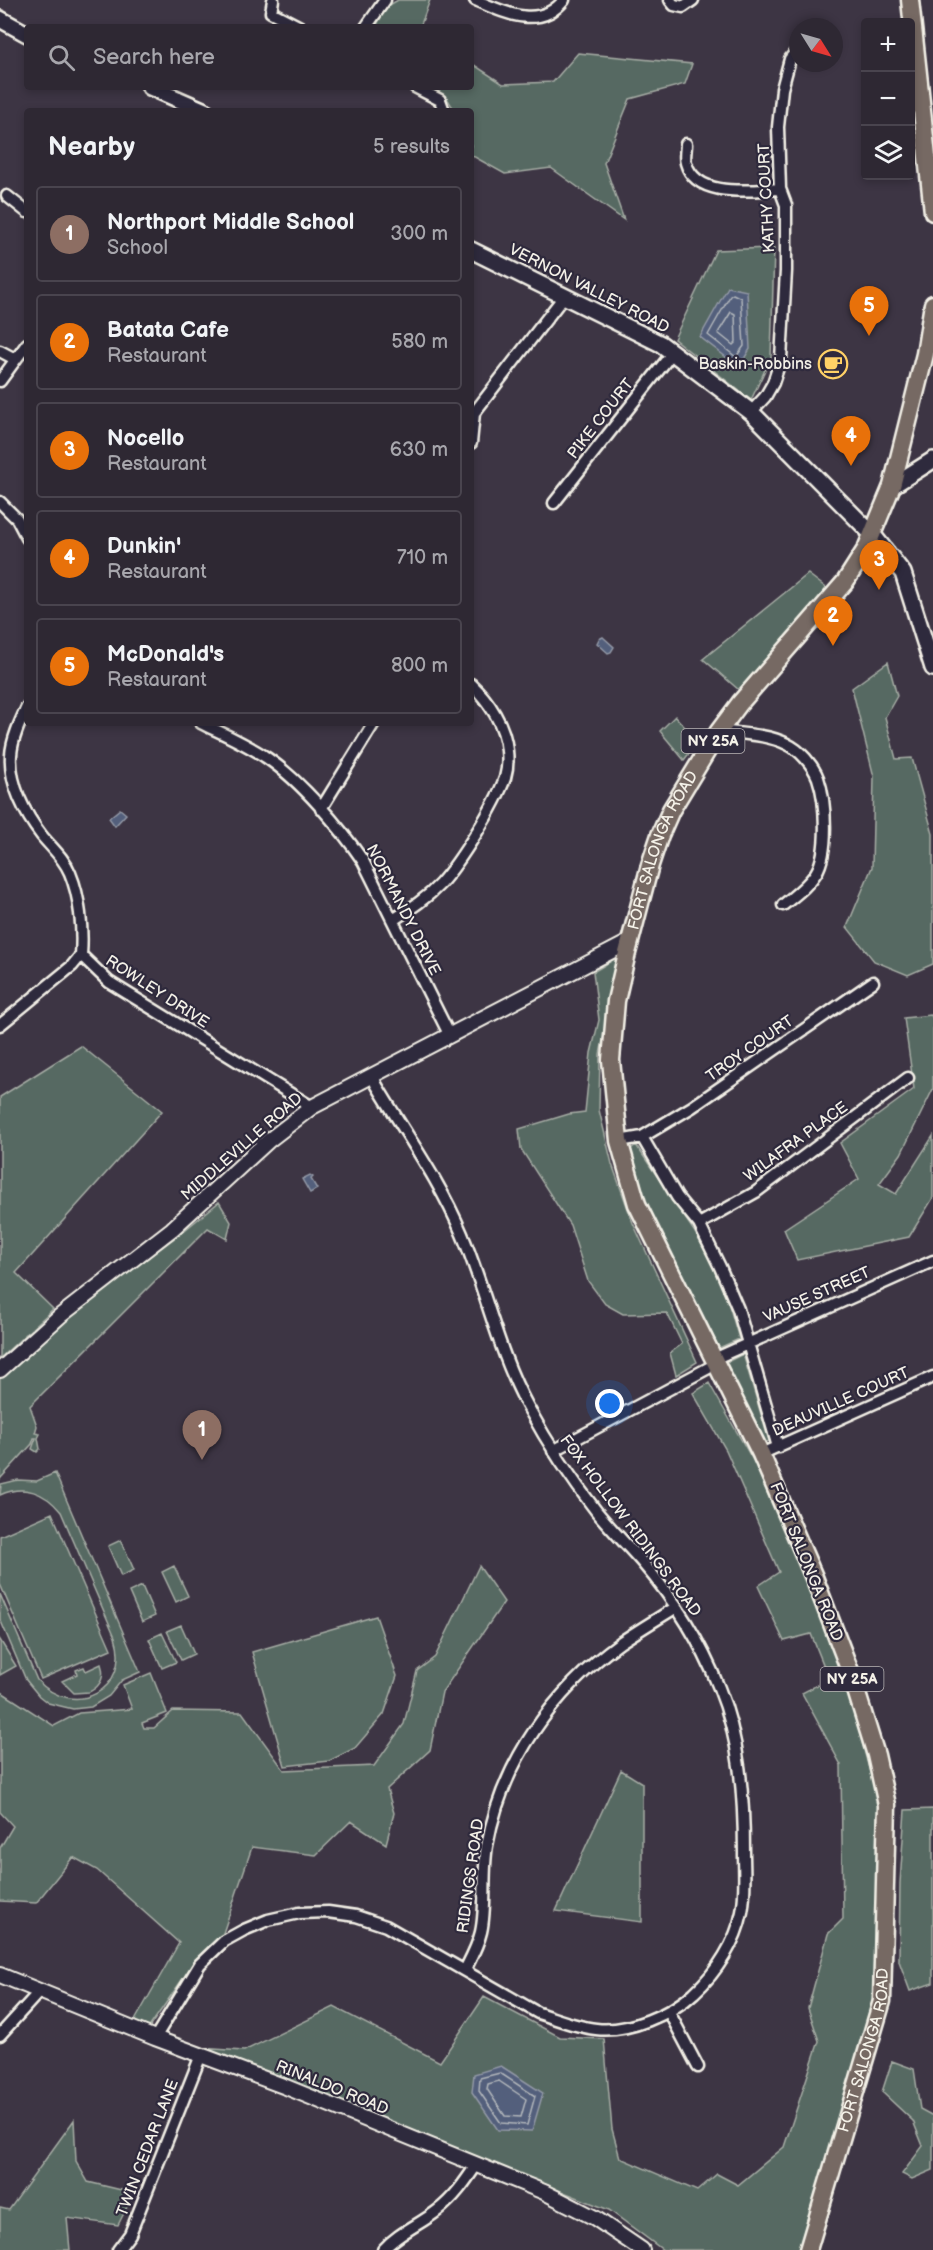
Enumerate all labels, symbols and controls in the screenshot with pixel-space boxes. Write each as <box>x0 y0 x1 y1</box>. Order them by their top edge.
north arrow <box>789 18 843 72</box>
map controls <box>861 18 915 180</box>
button: + <box>861 18 915 72</box>
search box <box>24 24 474 90</box>
icon: search <box>45 41 78 74</box>
text: Search here <box>93 44 215 71</box>
button: − <box>861 72 915 126</box>
button: layers <box>861 126 915 180</box>
text: Nearby <box>48 132 135 163</box>
text: 5 results <box>373 135 450 159</box>
street label: KATHY COURT <box>755 142 779 253</box>
text: Northport Middle School <box>107 209 354 236</box>
text: 1 <box>65 222 74 246</box>
text: 300 m <box>390 222 448 246</box>
text: School <box>107 236 168 260</box>
street label: VERNON VALLEY ROAD <box>506 240 672 338</box>
pin: 5 <box>850 286 888 336</box>
text: Batata Cafe <box>107 317 229 344</box>
text: 2 <box>64 330 75 354</box>
text: 580 m <box>391 330 448 354</box>
text: Restaurant <box>107 344 207 368</box>
cafe icon: Baskin-Robbins <box>817 348 849 380</box>
place label: Baskin-Robbins <box>698 355 812 374</box>
street label: PIKE COURT <box>564 375 638 463</box>
pin: 4 <box>832 416 870 466</box>
text: Nocello <box>107 425 184 452</box>
text: 3 <box>64 438 75 462</box>
text: 630 m <box>390 438 448 462</box>
text: Restaurant <box>107 452 207 476</box>
text: Dunkin' <box>107 533 181 560</box>
pin: 3 <box>860 540 898 590</box>
text: 4 <box>64 546 75 570</box>
text: 710 m <box>397 546 448 570</box>
text: Restaurant <box>107 560 207 584</box>
pin: 2 <box>814 596 852 646</box>
text: McDonald's <box>107 641 224 668</box>
text: 5 <box>64 654 75 678</box>
text: 800 m <box>391 654 448 678</box>
text: Restaurant <box>107 668 207 692</box>
road number: NY 25A <box>682 729 744 753</box>
street label: FORT SALONGA ROAD <box>624 767 702 932</box>
street label: NORMANDY DRIVE <box>362 841 444 979</box>
street label: ROWLEY DRIVE <box>102 951 212 1033</box>
street label: TROY COURT <box>703 1012 798 1086</box>
street label: MIDDLEVILLE ROAD <box>177 1089 307 1205</box>
street label: WILAFRA PLACE <box>740 1098 852 1186</box>
street label: VAUSE STREET <box>761 1263 874 1327</box>
street label: DEAUVILLE COURT <box>770 1363 913 1441</box>
your location <box>595 1389 624 1418</box>
pin: 1 <box>182 1410 222 1460</box>
street label: FOX HOLLOW RIDINGS ROAD <box>555 1431 705 1621</box>
street label: FORT SALONGA ROAD <box>765 1480 847 1644</box>
road number: NY 25A <box>820 1667 884 1691</box>
street label: RIDINGS ROAD <box>454 1817 488 1935</box>
street label: FORT SALONGA ROAD <box>834 1968 892 2135</box>
street label: RINALDO ROAD <box>273 2057 391 2119</box>
street label: TWIN CEDAR LANE <box>113 2077 183 2219</box>

